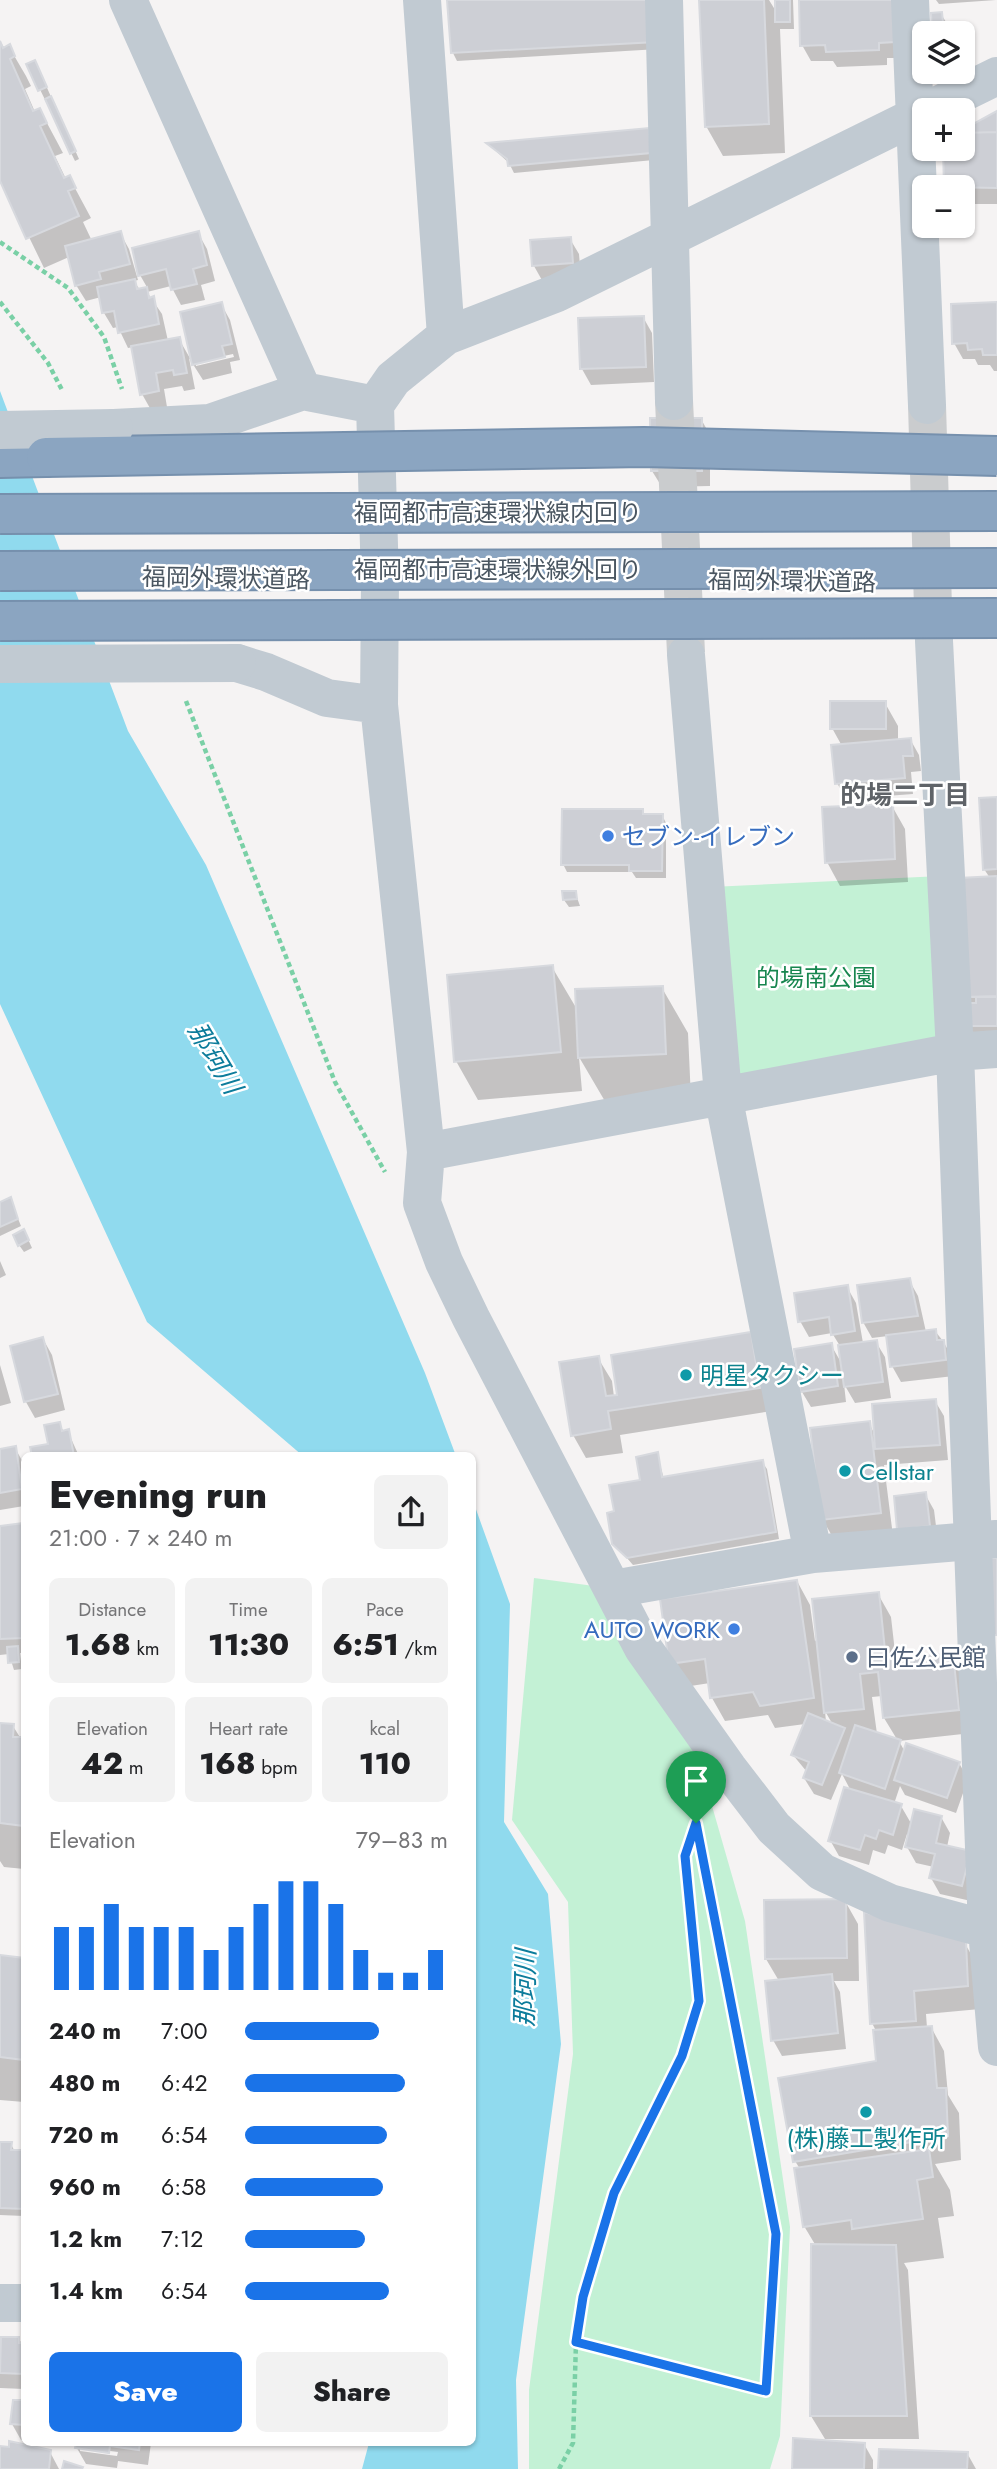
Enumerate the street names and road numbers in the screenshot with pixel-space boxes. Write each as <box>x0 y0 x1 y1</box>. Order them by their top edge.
street label: 福岡都市高速環状線内回り <box>354 495 642 530</box>
street label: 福岡都市高速環状線外回り <box>354 552 642 587</box>
street label: 福岡外環状道路 <box>142 559 310 597</box>
street label: 福岡外環状道路 <box>708 562 876 600</box>

